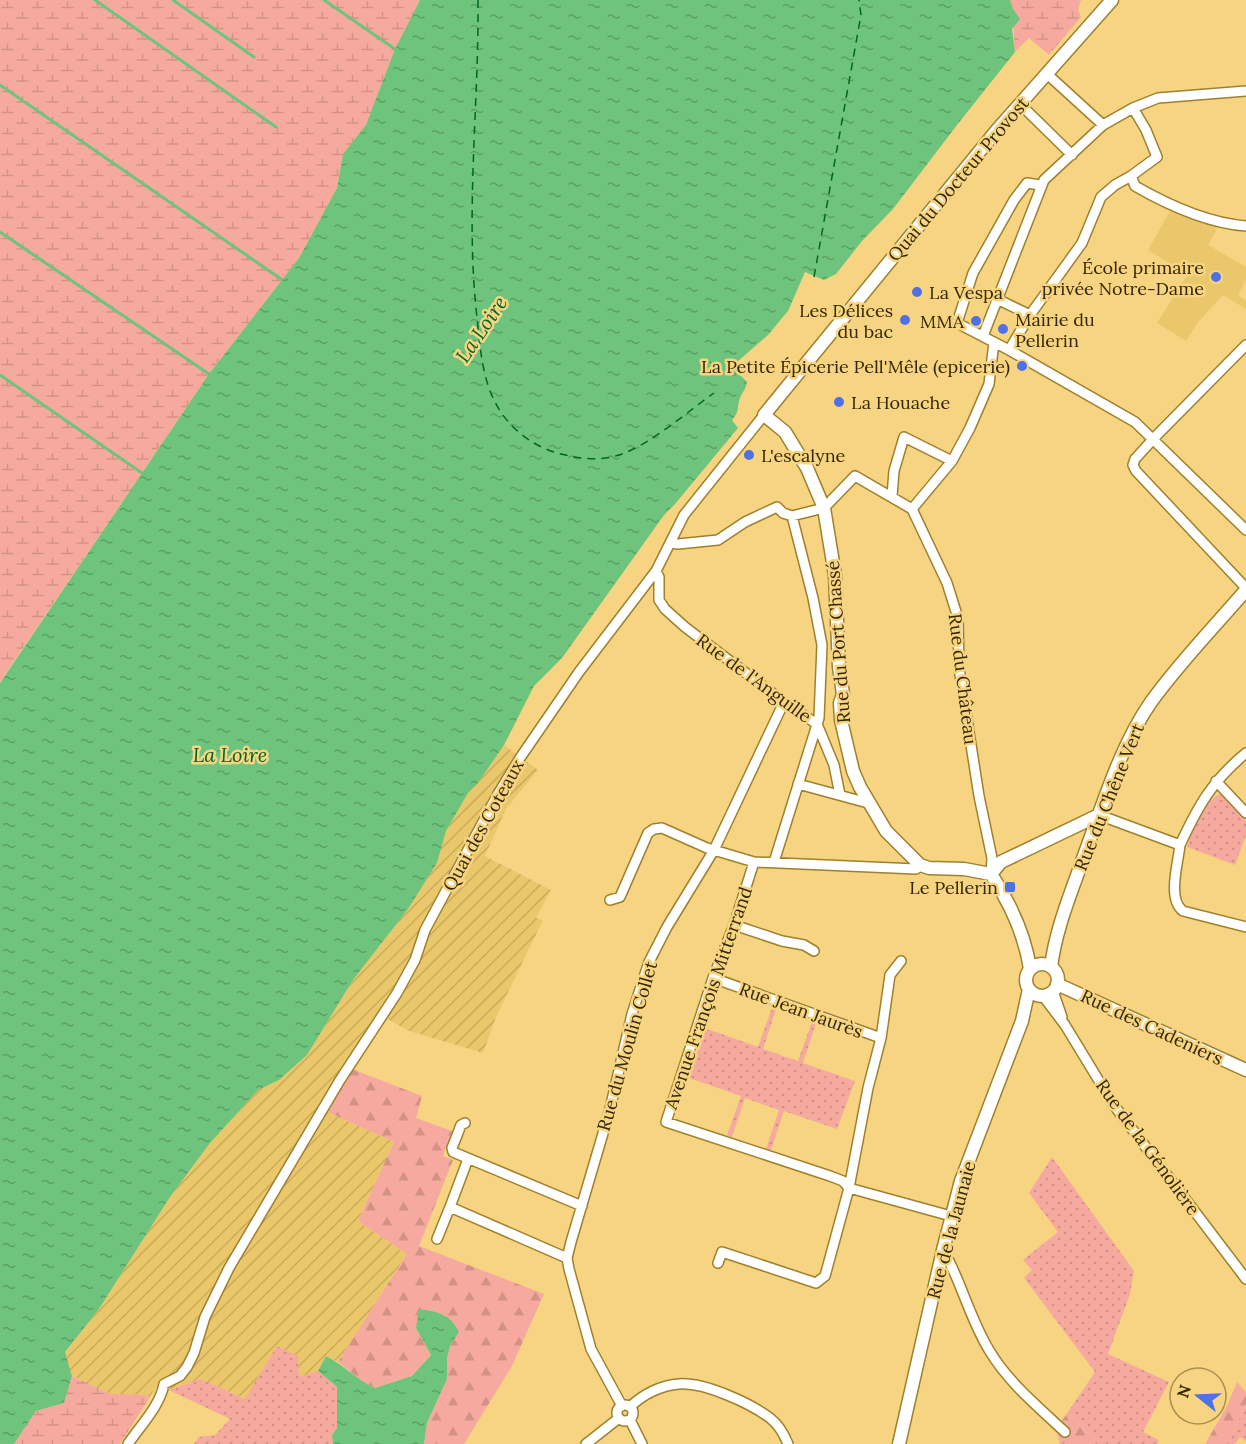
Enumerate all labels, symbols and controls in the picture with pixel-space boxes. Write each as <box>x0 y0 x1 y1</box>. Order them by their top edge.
street label: Quai du Docteur Provost <box>882 92 1034 266</box>
place label: École primaire privée Notre-Dame <box>1042 256 1204 300</box>
marker: École primaire privée Notre-Dame <box>1209 270 1223 284</box>
place label: La Vespa <box>929 281 1003 304</box>
marker: La Vespa <box>910 285 924 299</box>
water label: La Loire <box>450 291 512 367</box>
place label: Les Délices du bac <box>799 299 893 343</box>
place label: Mairie du Pellerin <box>1015 308 1095 352</box>
place label: MMA <box>920 310 965 333</box>
marker: Les Délices du bac <box>898 313 912 327</box>
marker: MMA <box>969 314 983 328</box>
marker: Mairie du Pellerin <box>996 322 1010 336</box>
place label: La Petite Épicerie Pell'Mêle (epicerie) <box>701 355 1010 378</box>
marker: La Petite Épicerie Pell'Mêle (epicerie) <box>1015 359 1029 373</box>
place label: La Houache <box>851 391 950 414</box>
marker: La Houache <box>832 395 846 409</box>
place label: L'escalyne <box>761 444 846 467</box>
marker: L'escalyne <box>742 448 756 462</box>
street label: Rue du Port Chassé <box>821 560 855 724</box>
street label: Rue du Château <box>944 612 982 746</box>
street label: Rue de l'Anguille <box>692 628 816 728</box>
street label: Rue du Chêne Vert <box>1069 720 1149 874</box>
water label: La Loire <box>193 742 267 767</box>
street label: Quai des Coteaux <box>437 755 529 895</box>
place label: Le Pellerin <box>909 876 998 899</box>
marker: Le Pellerin <box>1003 880 1017 894</box>
street label: Avenue François Mitterrand <box>659 884 757 1113</box>
street label: Rue du Moulin Collet <box>592 958 662 1134</box>
street label: Rue Jean Jaurès <box>736 977 866 1043</box>
street label: Rue des Cadeniers <box>1077 984 1227 1070</box>
street label: Rue de la Génolière <box>1091 1074 1205 1220</box>
street label: Rue de la Jaunaie <box>922 1158 981 1302</box>
north arrow <box>1168 1366 1228 1426</box>
text: N <box>1172 1382 1195 1400</box>

